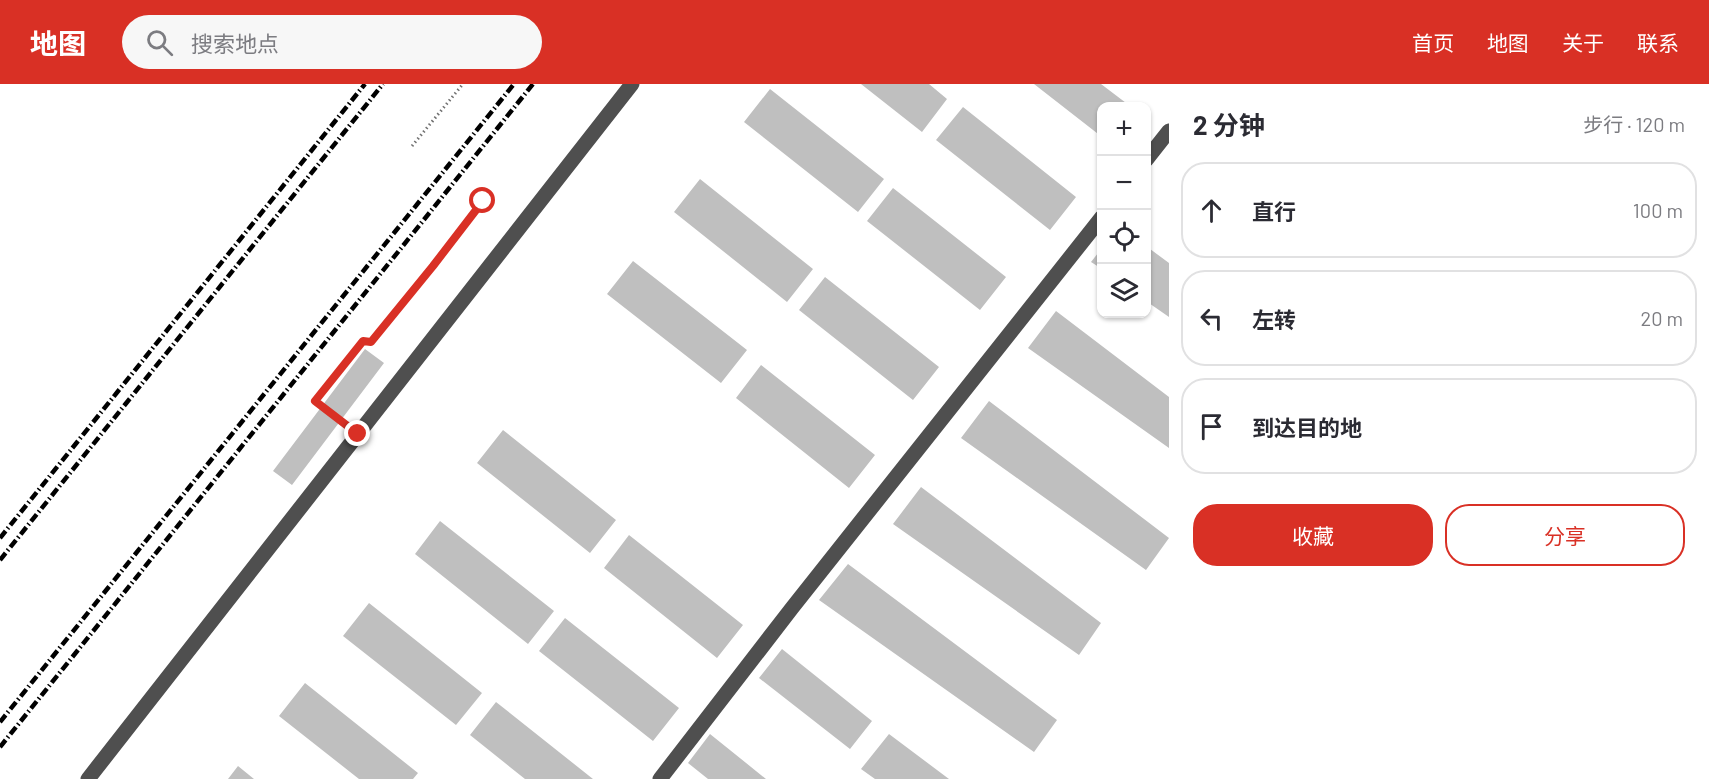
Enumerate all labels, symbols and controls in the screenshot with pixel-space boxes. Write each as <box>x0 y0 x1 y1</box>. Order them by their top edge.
search box <box>122 15 542 69</box>
text: 地图 <box>30 26 86 60</box>
icon: search <box>143 26 176 59</box>
text: 搜索地点 <box>191 30 279 56</box>
text: 首页 <box>1412 30 1454 55</box>
text: 地图 <box>1487 30 1529 55</box>
text: 关于 <box>1562 30 1604 55</box>
text: 联系 <box>1637 30 1679 55</box>
map controls <box>1097 102 1151 318</box>
button: + <box>1097 102 1151 156</box>
text: 2 分钟 <box>1193 109 1265 140</box>
text: 步行 · 120 m <box>1583 112 1685 136</box>
button: − <box>1097 156 1151 210</box>
route start <box>469 187 495 213</box>
icon: ahead <box>1195 194 1228 227</box>
text: 直行 <box>1252 198 1296 224</box>
text: 100 m <box>1633 198 1683 222</box>
button: locate <box>1097 210 1151 264</box>
button: layers <box>1097 264 1151 318</box>
icon: left <box>1195 302 1228 335</box>
text: 左转 <box>1252 306 1296 332</box>
text: 20 m <box>1640 306 1683 330</box>
icon: arrive <box>1195 410 1228 443</box>
text: 到达目的地 <box>1252 414 1362 440</box>
route end <box>344 420 370 446</box>
button: 收藏 <box>1193 504 1433 566</box>
button: 分享 <box>1445 504 1685 566</box>

